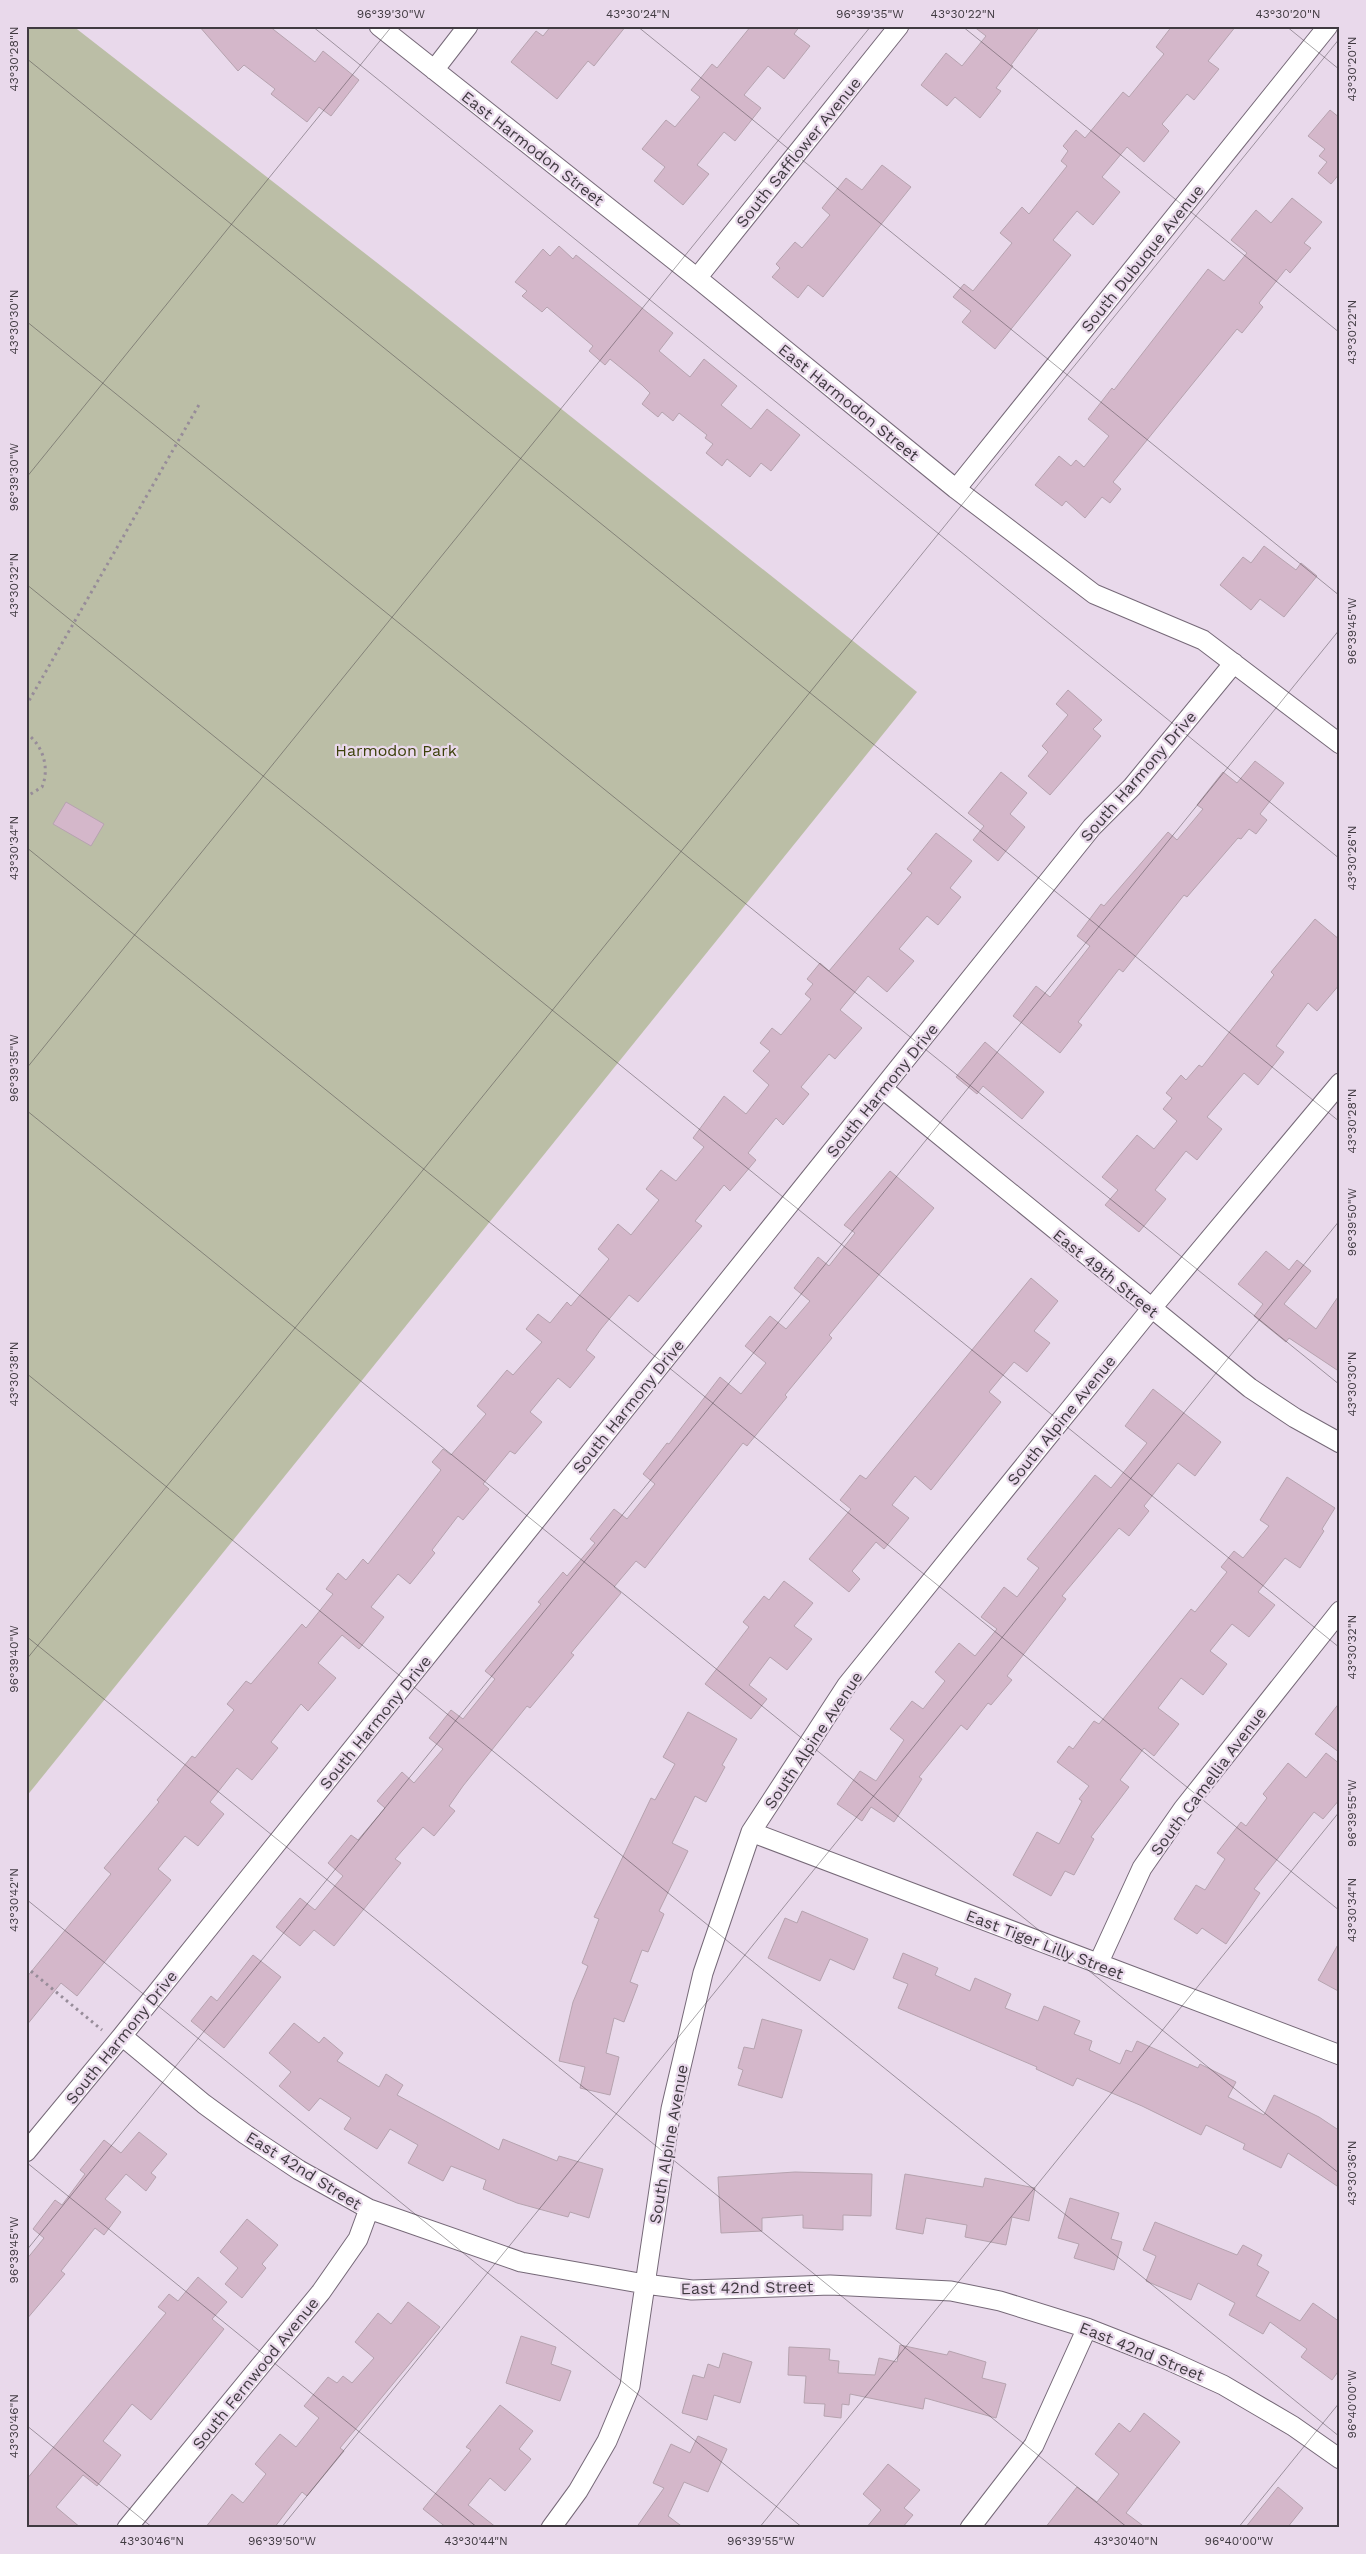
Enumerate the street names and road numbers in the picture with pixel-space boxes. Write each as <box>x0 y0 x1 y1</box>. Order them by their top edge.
street label: South Safflower Avenue <box>732 73 865 231</box>
street label: East Harmodon Street <box>458 87 608 210</box>
street label: South Dubuque Avenue <box>1077 181 1208 336</box>
street label: East Harmodon Street <box>775 340 923 465</box>
street label: South Harmony Drive <box>1077 707 1200 845</box>
street label: South Harmony Drive <box>823 1020 942 1161</box>
street label: East 49th Street <box>1049 1225 1162 1322</box>
street label: South Harmony Drive <box>569 1336 688 1477</box>
street label: South Alpine Avenue <box>1003 1352 1120 1489</box>
street label: South Harmony Drive <box>316 1652 435 1793</box>
street label: South Alpine Avenue <box>760 1668 866 1813</box>
street label: South Camellia Avenue <box>1147 1704 1270 1859</box>
street label: East Tiger Lilly Street <box>963 1906 1127 1983</box>
street label: South Harmony Drive <box>62 1967 181 2108</box>
street label: South Alpine Avenue <box>645 2063 692 2225</box>
street label: East 42nd Street <box>243 2127 365 2214</box>
street label: East 42nd Street <box>681 2277 814 2298</box>
street label: South Fernwood Avenue <box>188 2294 323 2453</box>
street label: East 42nd Street <box>1077 2318 1207 2385</box>

